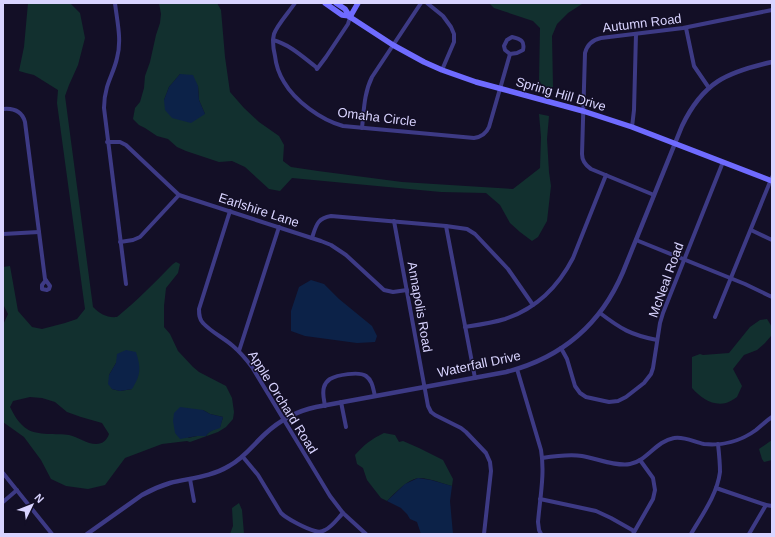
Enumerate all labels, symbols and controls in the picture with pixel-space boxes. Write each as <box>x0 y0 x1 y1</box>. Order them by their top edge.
street label: Autumn Road <box>602 11 682 35</box>
street label: Spring Hill Drive <box>514 74 608 114</box>
street label: Omaha Circle <box>337 105 417 129</box>
street label: Earlshire Lane <box>217 190 301 230</box>
street label: McNeal Road <box>645 240 687 320</box>
street label: Annapolis Road <box>405 260 435 354</box>
street label: Apple Orchard Road <box>245 348 321 456</box>
street label: Waterfall Drive <box>436 348 522 380</box>
north arrow <box>12 485 52 525</box>
text: N <box>32 491 46 505</box>

